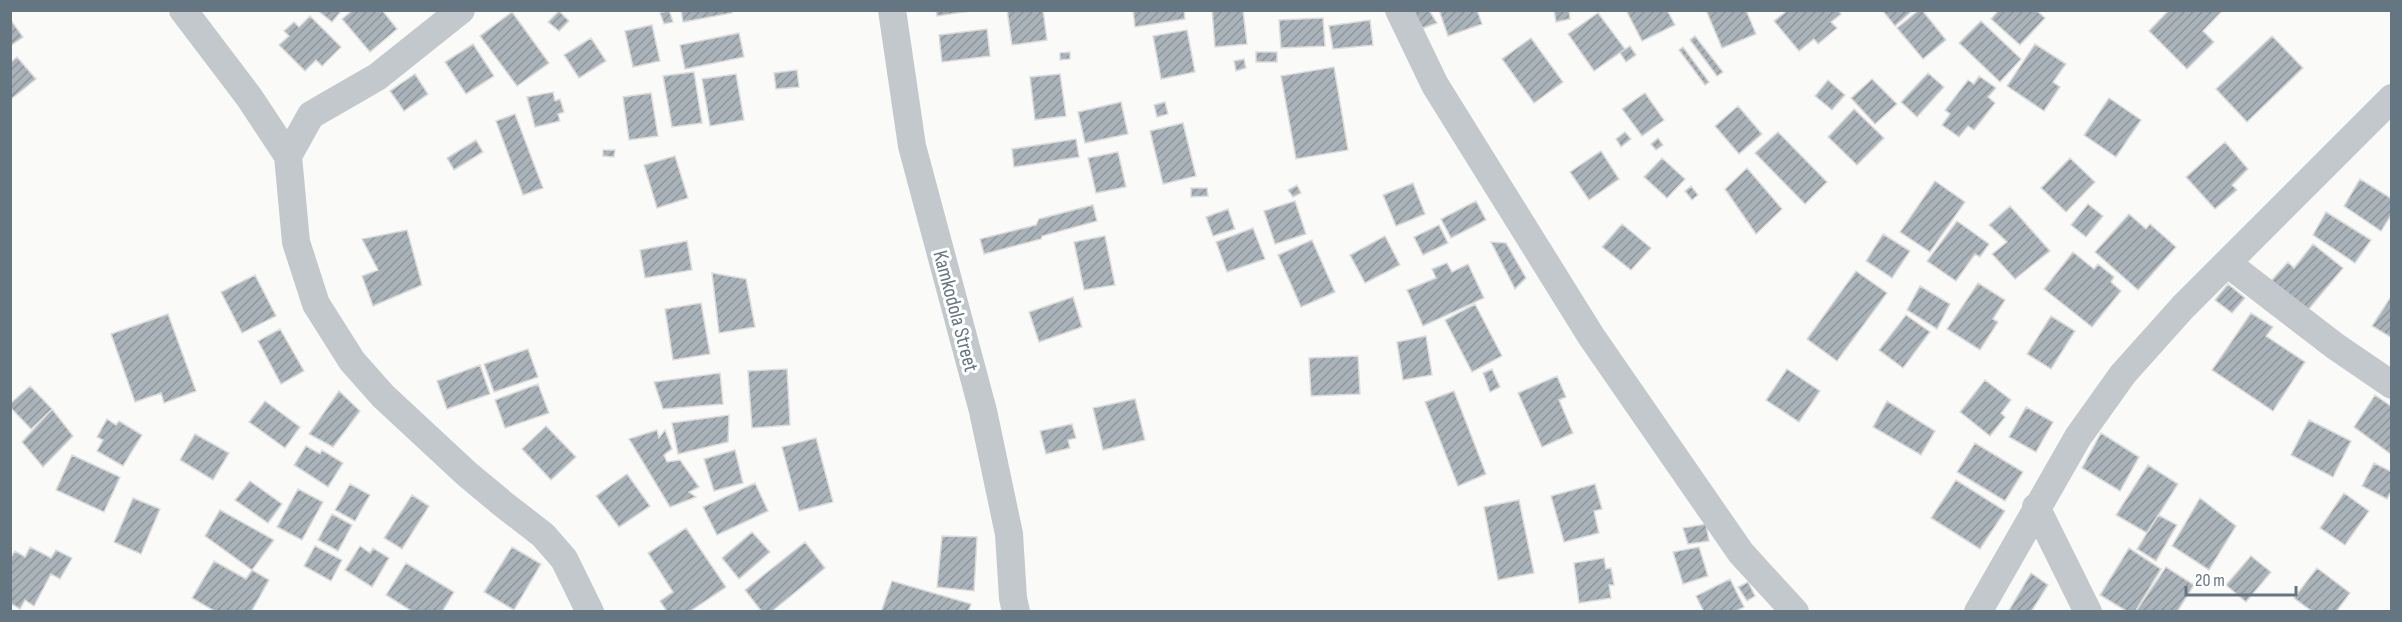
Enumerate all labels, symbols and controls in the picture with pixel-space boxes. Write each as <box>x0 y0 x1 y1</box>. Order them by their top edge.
street label: Kamkodola Street <box>927 248 984 374</box>
scale bar <box>2186 559 2296 597</box>
text: 20 m <box>2195 570 2225 591</box>

